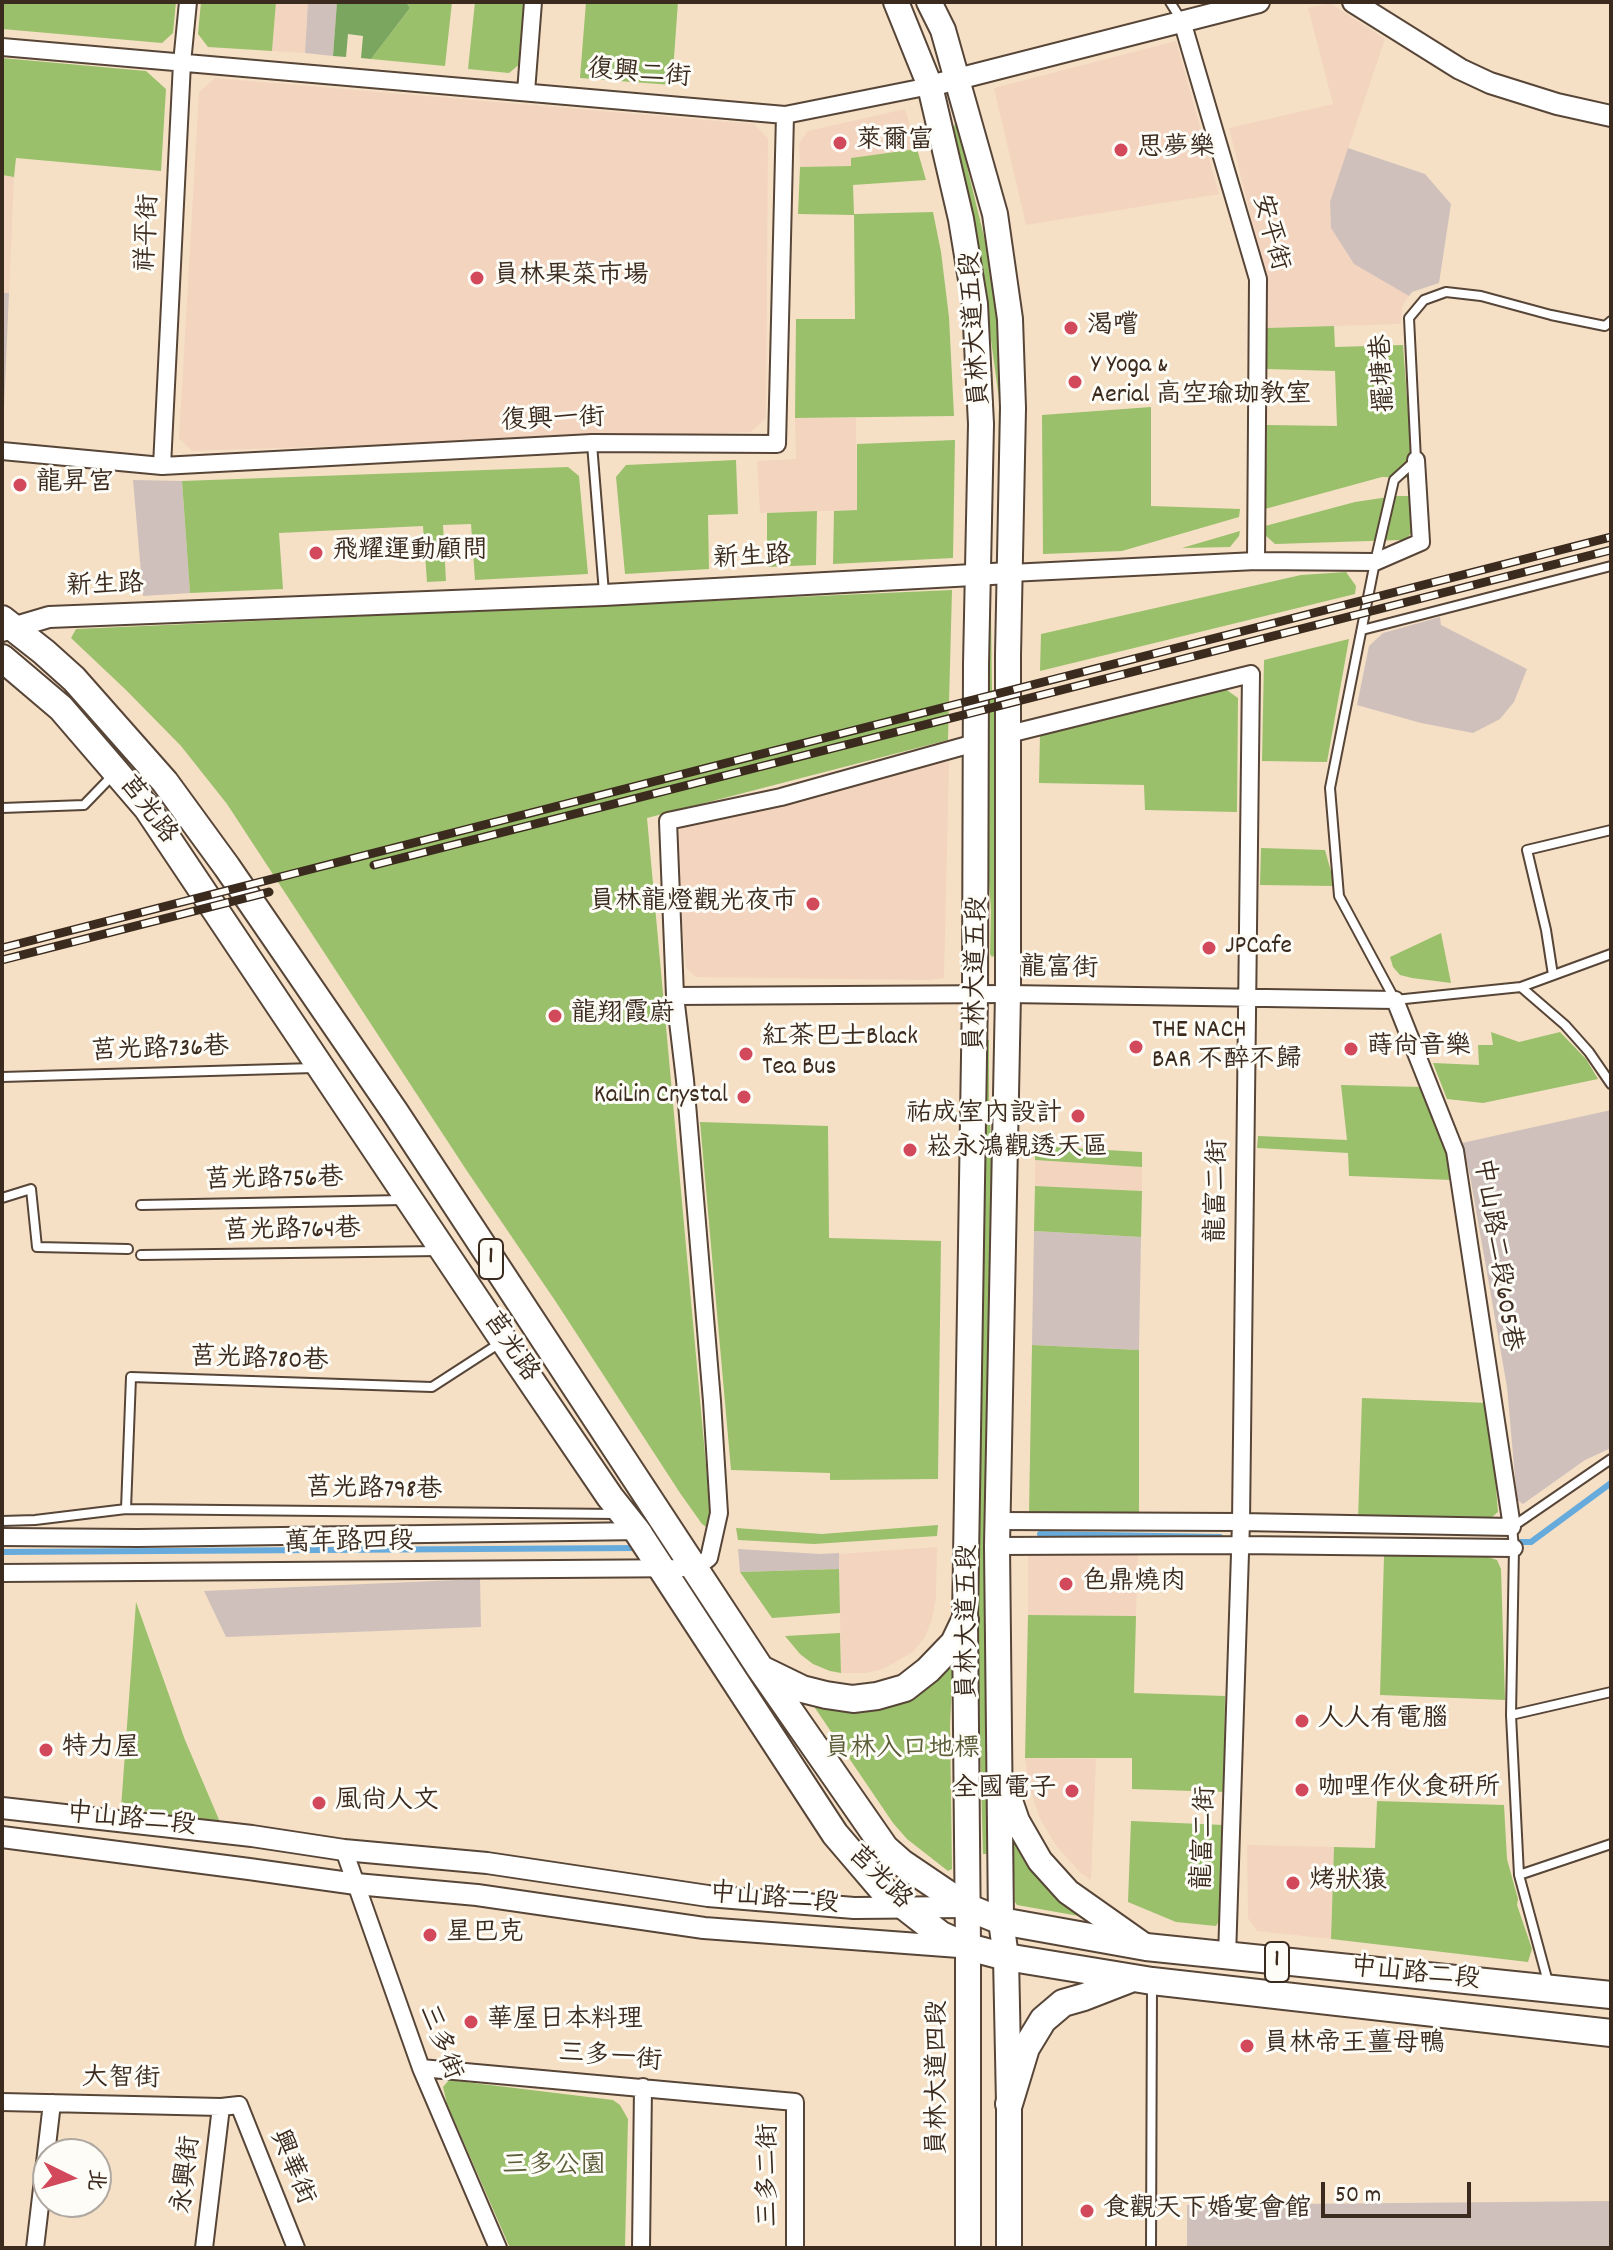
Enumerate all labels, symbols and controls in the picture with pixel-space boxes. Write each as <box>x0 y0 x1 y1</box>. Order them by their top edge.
street label: 復興二街 <box>586 56 692 96</box>
place label: 萊爾富 <box>856 127 934 159</box>
marker: 萊爾富 <box>831 134 849 152</box>
place label: 思夢樂 <box>1137 134 1215 166</box>
marker: 思夢樂 <box>1112 141 1130 159</box>
street label: 安平街 <box>1243 191 1293 275</box>
street label: 祥平街 <box>132 193 168 273</box>
street label: 員林大道五段 <box>957 250 999 408</box>
place label: 員林果菜市場 <box>493 262 649 294</box>
marker: 員林果菜市場 <box>468 269 486 287</box>
place label: 渴嚐 <box>1087 312 1139 344</box>
marker: 渴嚐 <box>1062 319 1080 337</box>
street label: 擺塘巷 <box>1368 333 1404 413</box>
place label: Y Yoga & Aerial 高空瑜珈教室 <box>1091 351 1311 412</box>
marker: Y Yoga & Aerial 高空瑜珈教室 <box>1066 373 1084 391</box>
street label: 復興一街 <box>500 405 606 439</box>
place label: 龍昇宮 <box>36 469 114 501</box>
marker: 龍昇宮 <box>11 476 29 494</box>
place label: 飛耀運動顧問 <box>332 537 488 569</box>
street label: 新生路 <box>712 542 792 578</box>
marker: 飛耀運動顧問 <box>307 544 325 562</box>
street label: 新生路 <box>65 571 145 605</box>
street label: 莒光路 <box>110 770 182 852</box>
place label: 員林龍燈觀光夜市 <box>589 888 797 920</box>
marker: 員林龍燈觀光夜市 <box>804 895 822 913</box>
street label: 員林大道五段 <box>962 896 996 1052</box>
place label: JPCafe <box>1225 932 1292 964</box>
marker: JPCafe <box>1200 939 1218 957</box>
street label: 龍富街 <box>1020 955 1098 987</box>
place label: 龍翔霞蔚 <box>571 1000 675 1032</box>
marker: 龍翔霞蔚 <box>546 1007 564 1025</box>
place label: THE NACH BAR 不醉不歸 <box>1152 1016 1301 1078</box>
place label: 紅茶巴士Black Tea Bus <box>762 1023 918 1084</box>
place label: 蒔尚音樂 <box>1367 1033 1471 1065</box>
street label: 莒光路736巷 <box>90 1034 230 1070</box>
marker: THE NACH BAR 不醉不歸 <box>1127 1038 1145 1056</box>
marker: 蒔尚音樂 <box>1342 1040 1360 1058</box>
marker: 紅茶巴士Black Tea Bus <box>737 1045 755 1063</box>
place label: KaiLin Crystal <box>594 1081 728 1113</box>
marker: KaiLin Crystal <box>735 1088 753 1106</box>
place label: 祐成室內設計 <box>906 1100 1062 1132</box>
marker: 祐成室內設計 <box>1069 1107 1087 1125</box>
place label: 崧永鴻觀透天區 <box>926 1134 1108 1166</box>
street label: 龍富二街 <box>1203 1139 1237 1243</box>
marker: 崧永鴻觀透天區 <box>901 1141 919 1159</box>
street label: 中山路二段605巷 <box>1464 1156 1526 1354</box>
street label: 莒光路756巷 <box>204 1165 344 1199</box>
street label: 莒光路764巷 <box>223 1216 361 1250</box>
road number: 1 <box>479 1239 503 1279</box>
street label: 莒光路 <box>474 1307 544 1389</box>
street label: 莒光路780巷 <box>189 1344 329 1380</box>
street label: 莒光路798巷 <box>306 1475 442 1509</box>
street label: 萬年路四段 <box>284 1528 414 1562</box>
street label: 員林大道五段 <box>954 1544 986 1700</box>
place label: 色鼎燒肉 <box>1082 1568 1186 1600</box>
marker: 色鼎燒肉 <box>1057 1575 1075 1593</box>
place label: 人人有電腦 <box>1318 1705 1448 1737</box>
marker: 人人有電腦 <box>1293 1712 1311 1730</box>
place label: 特力屋 <box>62 1734 140 1766</box>
park label: 員林入口地標 <box>824 1735 980 1767</box>
marker: 特力屋 <box>37 1741 55 1759</box>
place label: 咖哩作伙食研所 <box>1318 1774 1500 1806</box>
place label: 全國電子 <box>952 1775 1056 1807</box>
marker: 咖哩作伙食研所 <box>1293 1781 1311 1799</box>
marker: 全國電子 <box>1063 1782 1081 1800</box>
street label: 龍富二街 <box>1190 1785 1224 1891</box>
place label: 風尚人文 <box>335 1787 439 1819</box>
marker: 風尚人文 <box>310 1794 328 1812</box>
street label: 中山路二段 <box>65 1800 197 1844</box>
street label: 莒光路 <box>839 1840 917 1918</box>
place label: 烤狀猿 <box>1309 1867 1387 1899</box>
marker: 烤狀猿 <box>1284 1874 1302 1892</box>
street label: 中山路二段 <box>708 1880 840 1922</box>
place label: 星巴克 <box>446 1919 524 1951</box>
marker: 星巴克 <box>421 1926 439 1944</box>
road number: 1 <box>1265 1942 1289 1982</box>
street label: 中山路二段 <box>1349 1954 1481 1998</box>
street label: 員林大道四段 <box>924 2000 956 2156</box>
street label: 三多街 <box>409 2001 467 2085</box>
place label: 華屋日本料理 <box>487 2006 643 2038</box>
marker: 華屋日本料理 <box>462 2013 480 2031</box>
place label: 員林帝王薑母鴨 <box>1263 2030 1445 2062</box>
marker: 員林帝王薑母鴨 <box>1238 2037 1256 2055</box>
street label: 三多一街 <box>557 2040 663 2080</box>
street label: 大智街 <box>82 2065 160 2097</box>
street label: 三多二街 <box>755 2123 787 2227</box>
street label: 興華街 <box>261 2126 319 2210</box>
street label: 永興街 <box>169 2134 209 2216</box>
north arrow <box>32 2138 112 2218</box>
park label: 三多公園 <box>502 2152 606 2184</box>
scale bar <box>1325 2166 1475 2216</box>
text: 北 <box>78 2168 111 2192</box>
text: 50 m <box>1335 2179 1381 2213</box>
place label: 食觀天下婚宴會館 <box>1103 2195 1311 2227</box>
marker: 食觀天下婚宴會館 <box>1078 2202 1096 2220</box>

